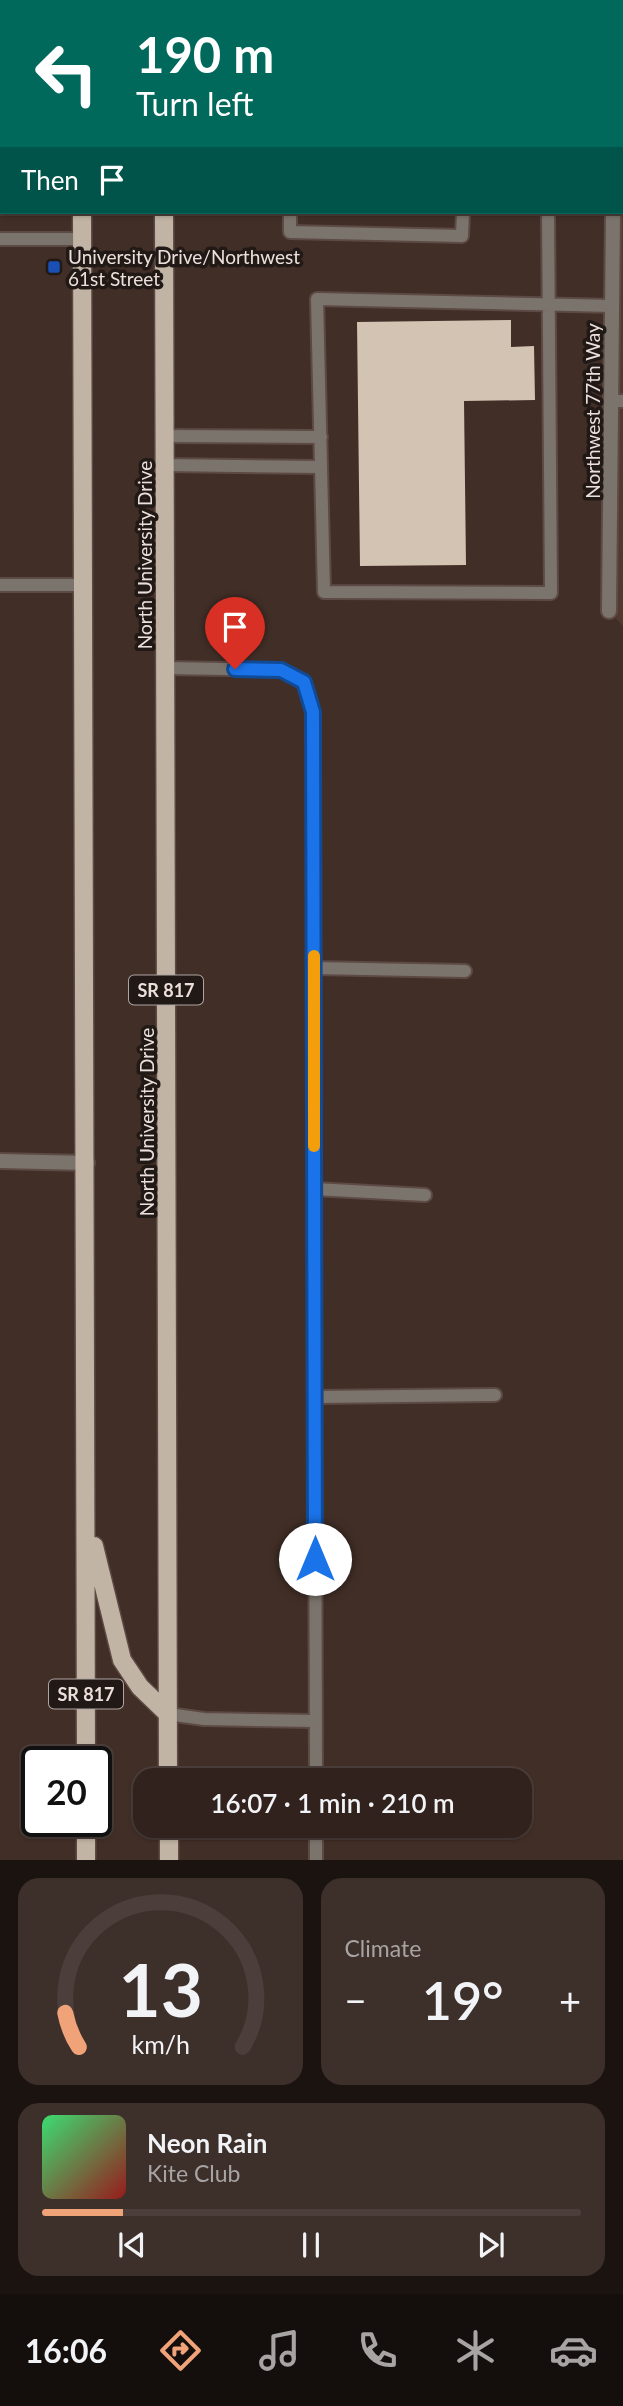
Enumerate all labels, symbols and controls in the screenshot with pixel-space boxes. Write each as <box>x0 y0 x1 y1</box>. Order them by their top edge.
text: 190 m <box>136 25 274 83</box>
icon: left <box>21 28 112 119</box>
text: Turn left <box>136 84 253 123</box>
icon: arrive <box>93 161 131 199</box>
text: Then <box>21 164 79 196</box>
place label: University Drive/Northwest 61st Street <box>68 245 300 290</box>
marker: University Drive/Northwest 61st Street <box>46 259 62 275</box>
street label: Northwest 77th Way <box>581 323 604 499</box>
street label: North University Drive <box>133 461 156 649</box>
pin <box>205 597 265 669</box>
icon: arrive <box>216 608 254 646</box>
road number: SR 817 <box>129 975 203 1004</box>
street label: North University Drive <box>135 1028 158 1216</box>
position arrow <box>278 1522 352 1596</box>
road number: SR 817 <box>49 1680 123 1708</box>
speed limit sign: 20 <box>21 1746 112 1837</box>
text: 16:07 · 1 min · 210 m <box>210 1787 455 1819</box>
text: Climate <box>345 1934 421 1962</box>
text: 13 <box>118 1946 202 2034</box>
text: 19° <box>422 1969 504 2031</box>
text: − <box>345 1977 367 2023</box>
text: + <box>559 1977 581 2023</box>
text: km/h <box>131 2029 190 2059</box>
text: Neon Rain <box>147 2127 267 2159</box>
text: Kite Club <box>147 2159 240 2187</box>
icon: previous <box>113 2226 151 2264</box>
icon: pause <box>292 2226 330 2264</box>
icon: next <box>472 2226 510 2264</box>
icon: directions <box>156 2326 205 2375</box>
icon: music <box>255 2326 304 2375</box>
icon: phone <box>353 2326 402 2375</box>
icon: climate <box>451 2326 500 2375</box>
icon: car <box>549 2326 598 2375</box>
text: 16:06 <box>25 2331 107 2370</box>

